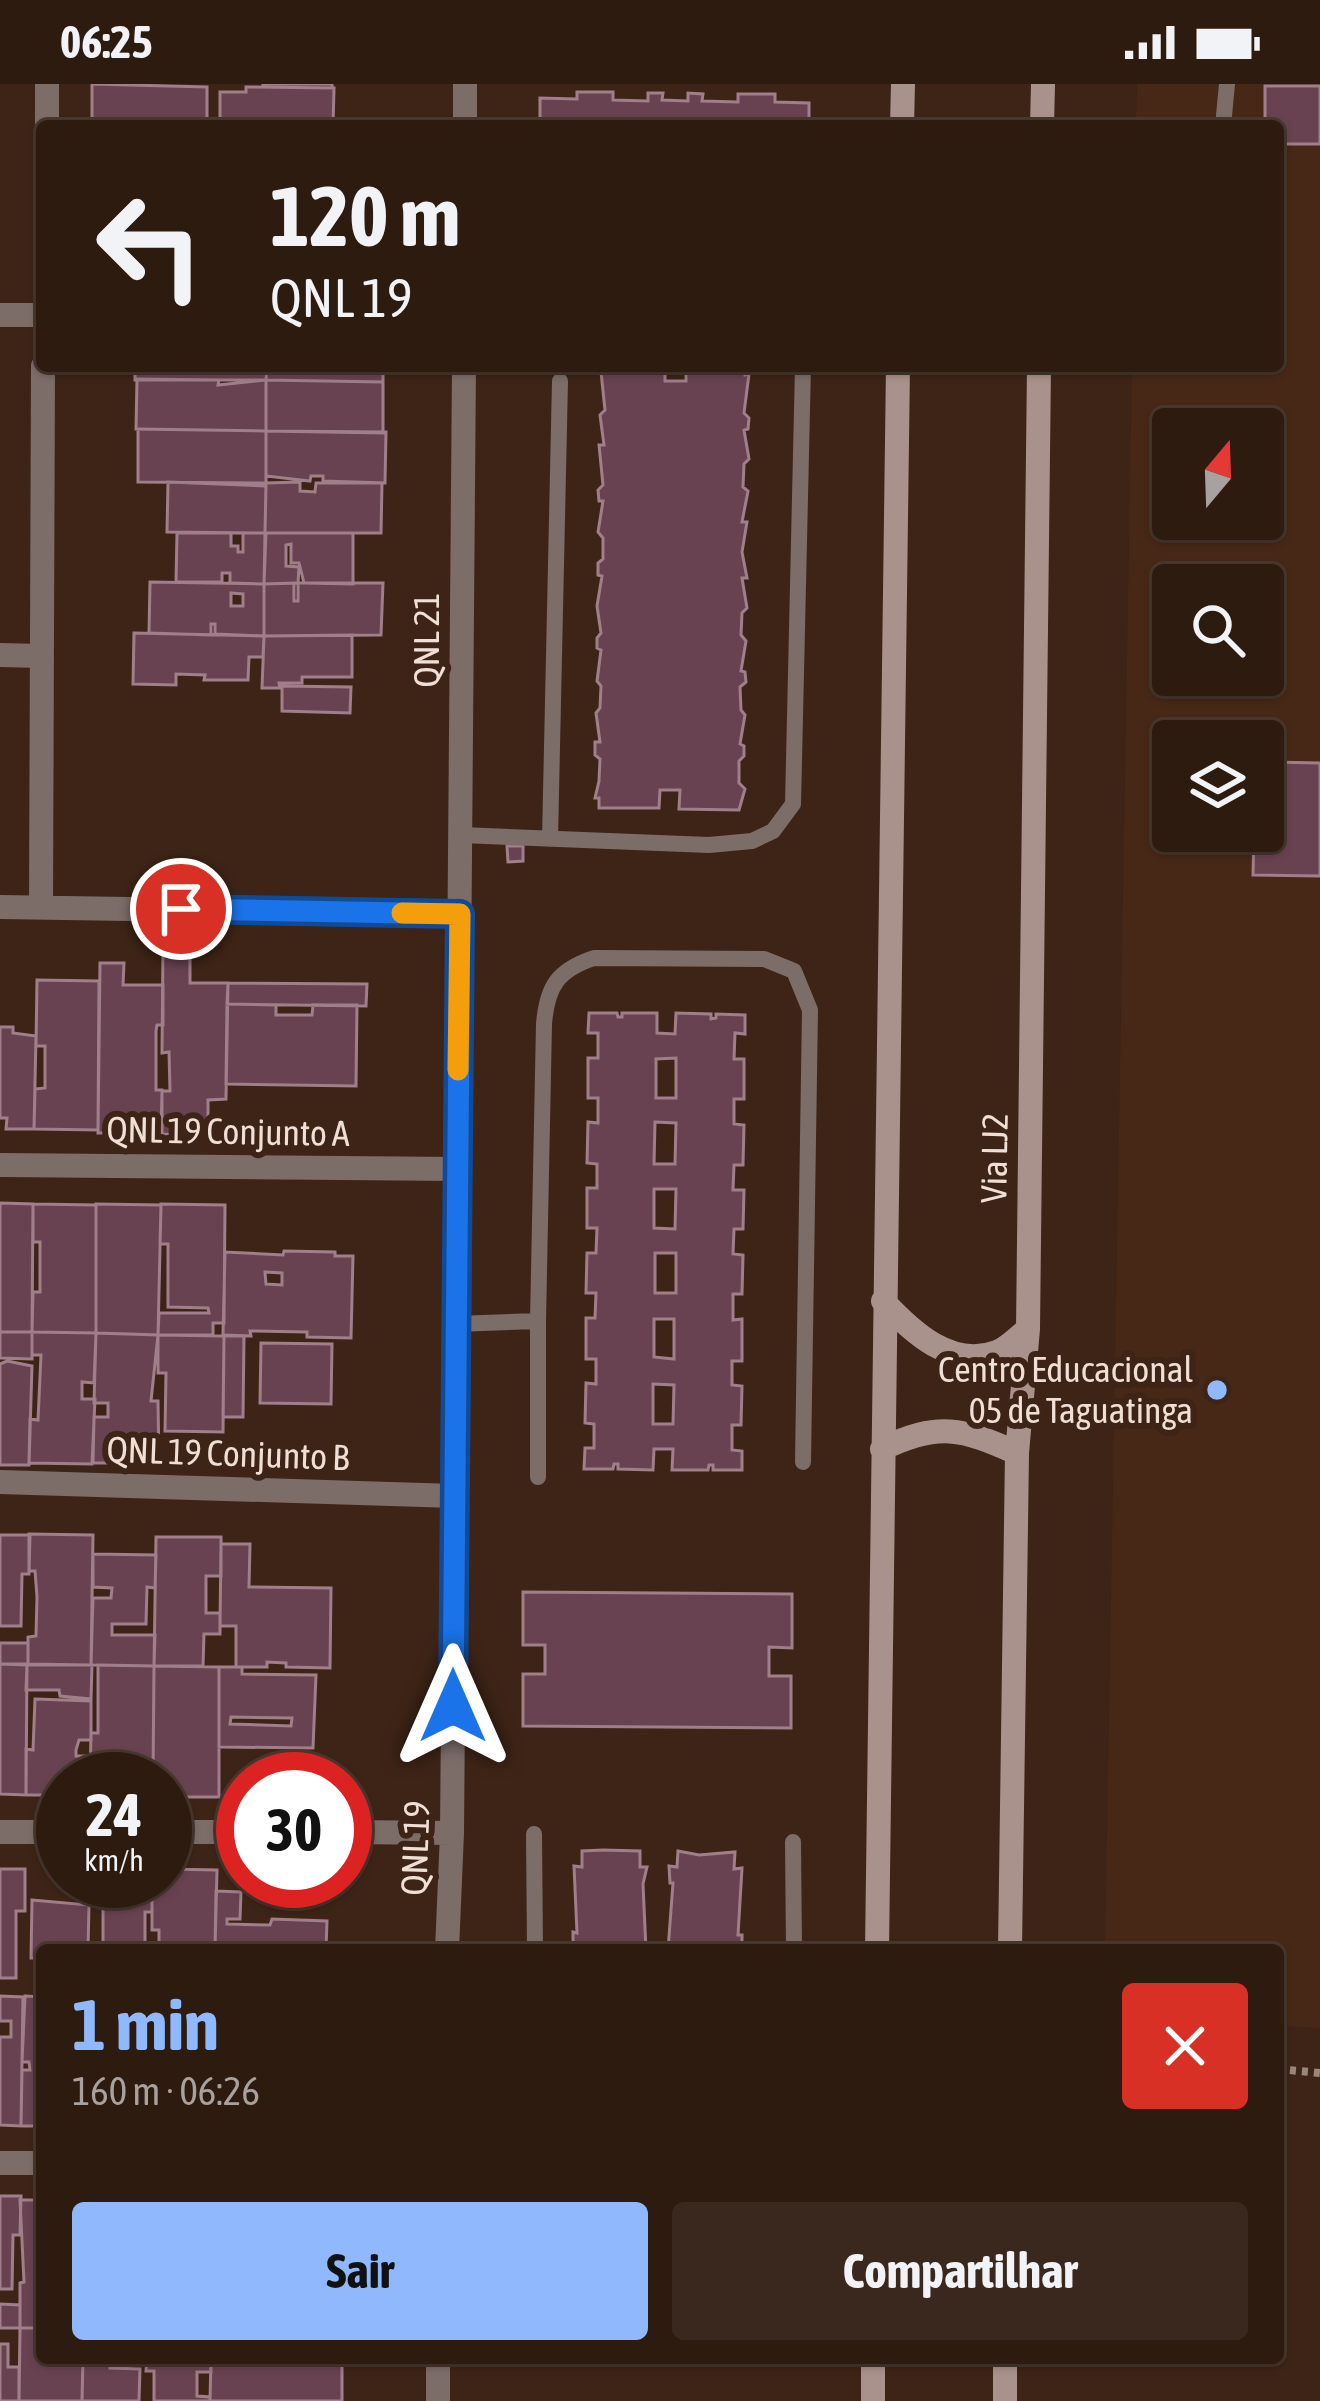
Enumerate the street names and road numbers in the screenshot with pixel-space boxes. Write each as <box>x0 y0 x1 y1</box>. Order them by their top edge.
street label: QNL 21 <box>405 593 447 687</box>
street label: QNL 19 Conjunto A <box>106 1108 350 1154</box>
street label: Via LJ2 <box>972 1113 1016 1203</box>
street label: QNL 19 Conjunto B <box>106 1428 350 1478</box>
street label: QNL 19 <box>392 1800 438 1896</box>

